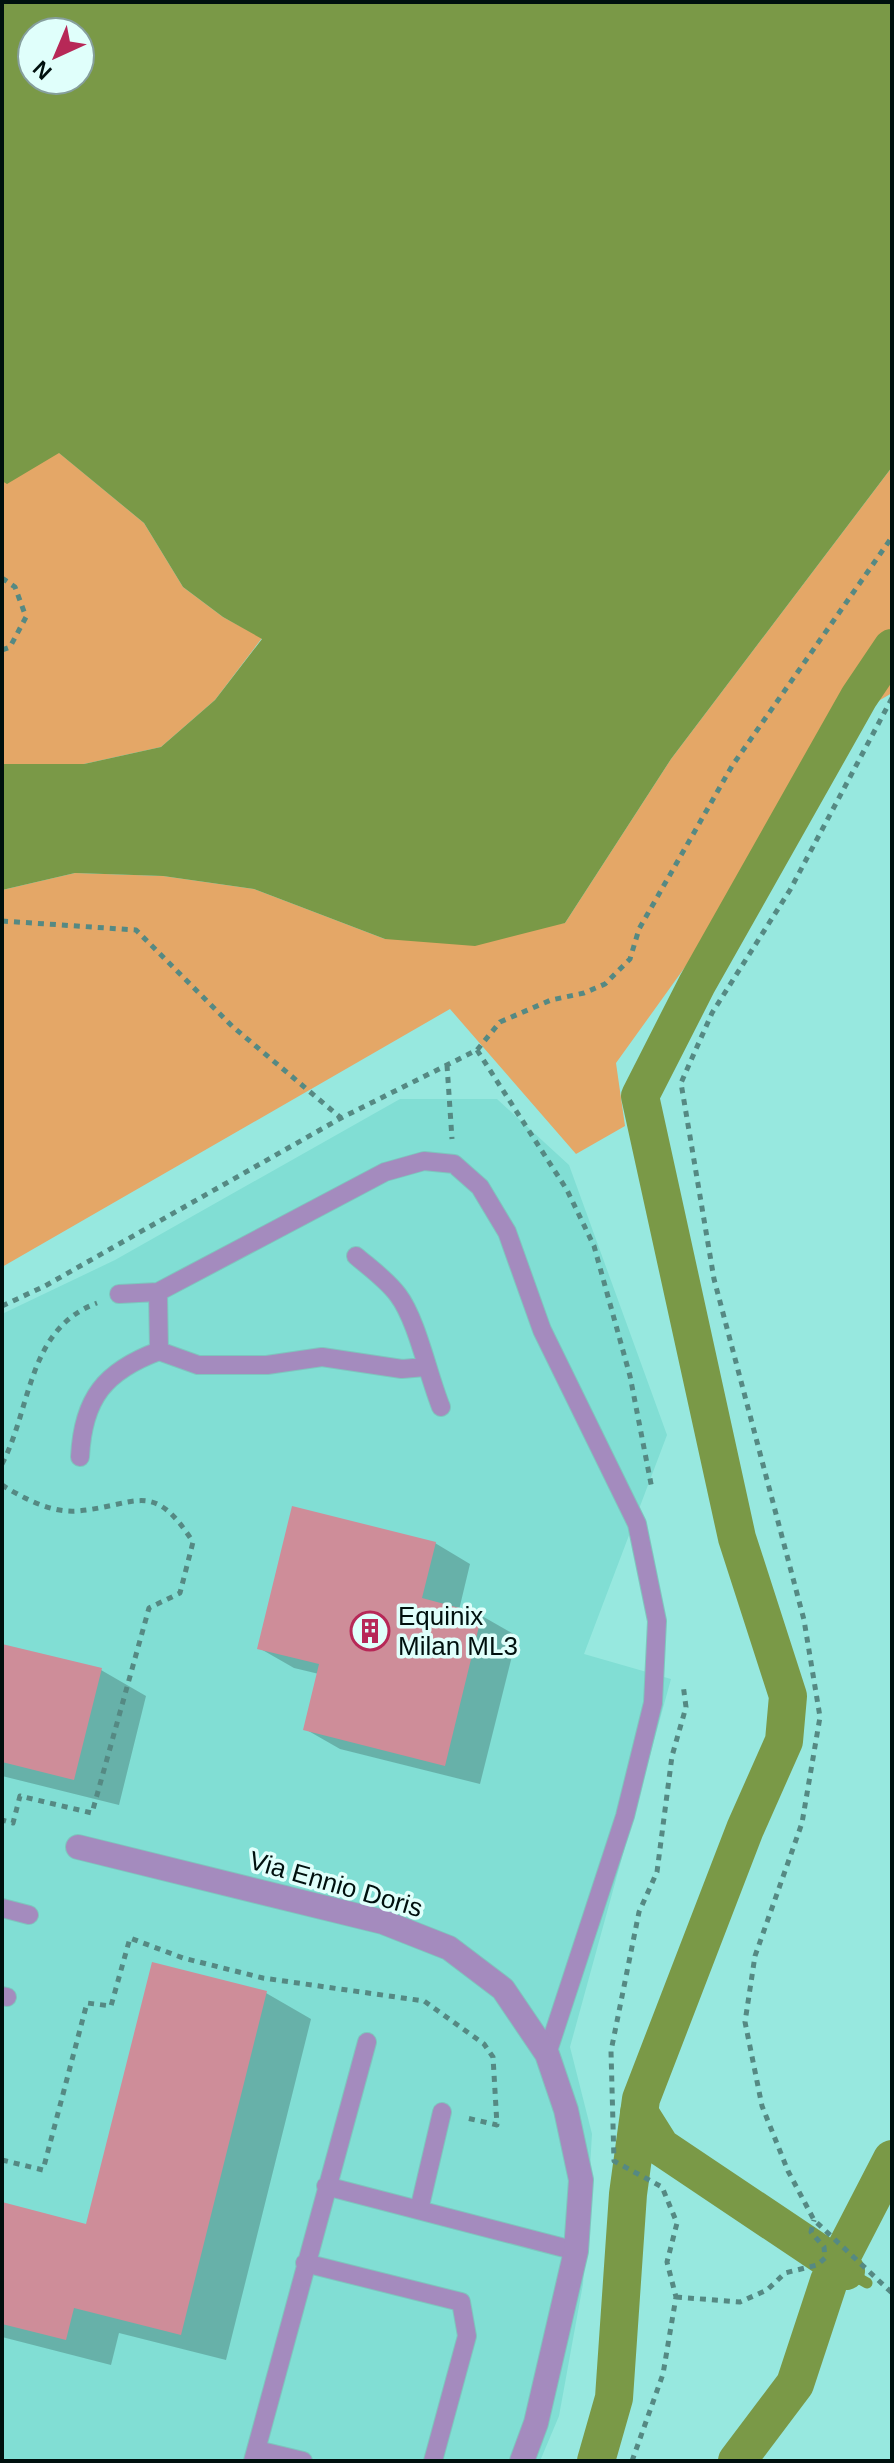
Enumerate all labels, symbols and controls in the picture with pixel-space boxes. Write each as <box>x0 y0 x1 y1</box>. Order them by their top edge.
north arrow <box>16 16 96 96</box>
text: N <box>28 56 57 85</box>
place label: Equinix Milan ML3 <box>398 1601 518 1661</box>
building icon: Equinix Milan ML3 <box>349 1610 391 1652</box>
street label: Via Ennio Doris <box>246 1845 426 1923</box>

